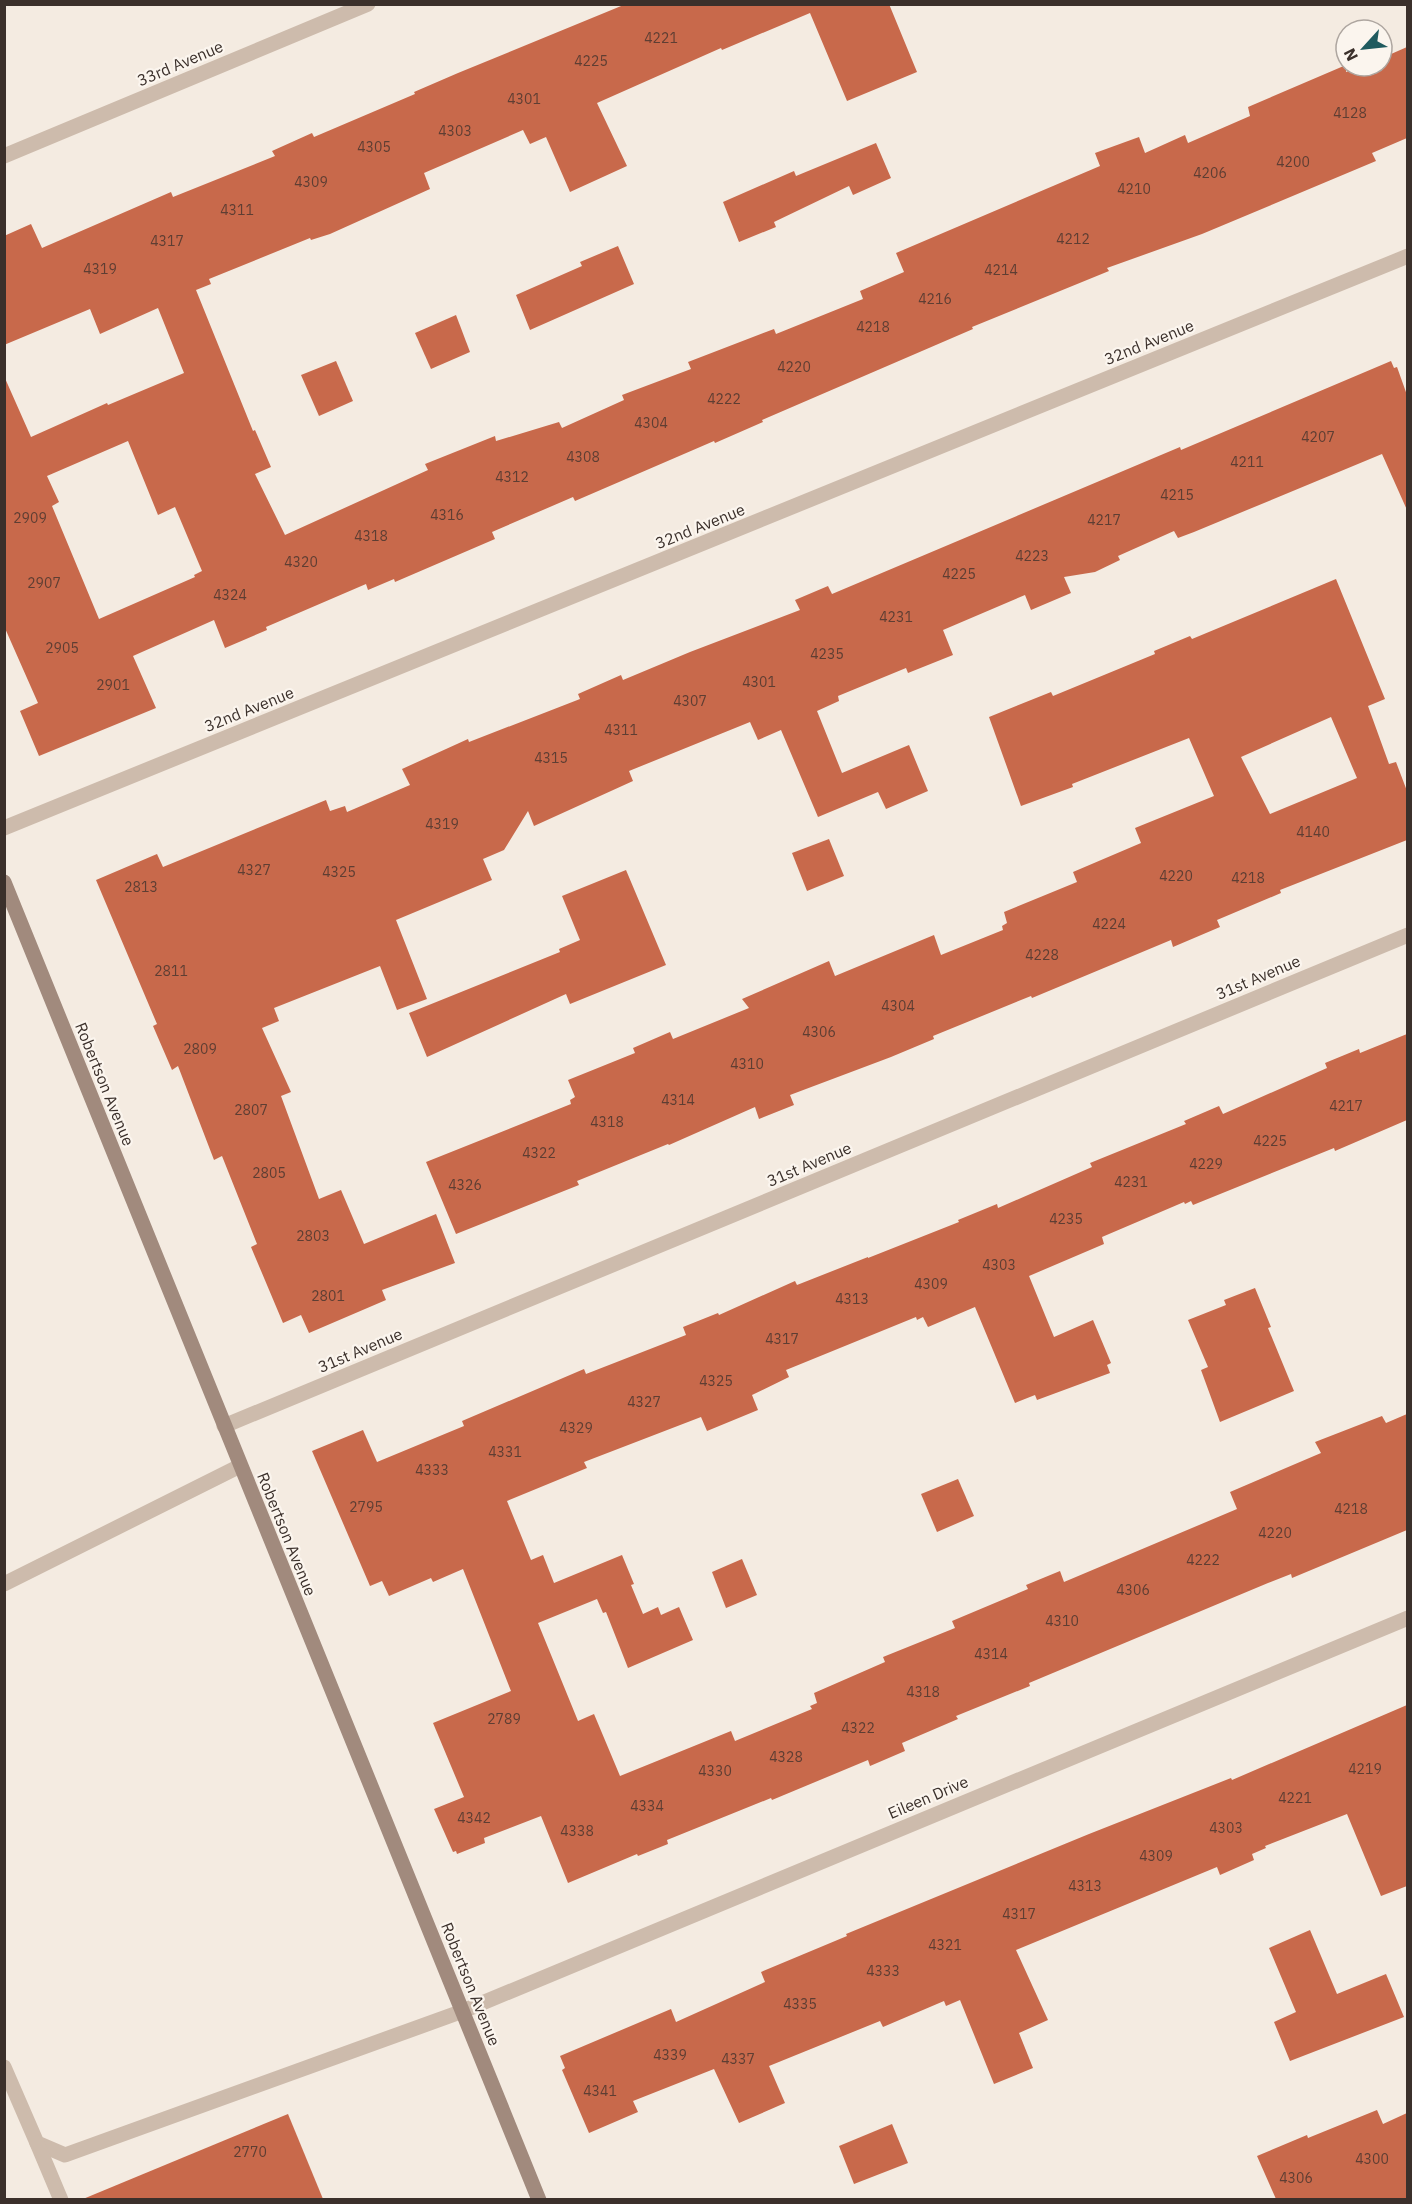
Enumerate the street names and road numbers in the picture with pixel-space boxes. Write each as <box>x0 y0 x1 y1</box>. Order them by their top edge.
street label: 33rd Avenue <box>134 36 226 90</box>
street label: 32nd Avenue <box>1101 315 1197 369</box>
street label: 32nd Avenue <box>652 499 748 553</box>
street label: 32nd Avenue <box>201 682 297 736</box>
street label: 31st Avenue <box>1213 950 1303 1004</box>
street label: Robertson Avenue <box>71 1019 139 1149</box>
street label: 31st Avenue <box>764 1137 854 1191</box>
street label: 31st Avenue <box>315 1323 405 1377</box>
street label: Robertson Avenue <box>253 1469 321 1599</box>
street label: Eileen Drive <box>885 1771 971 1823</box>
street label: Robertson Avenue <box>437 1919 505 2049</box>

